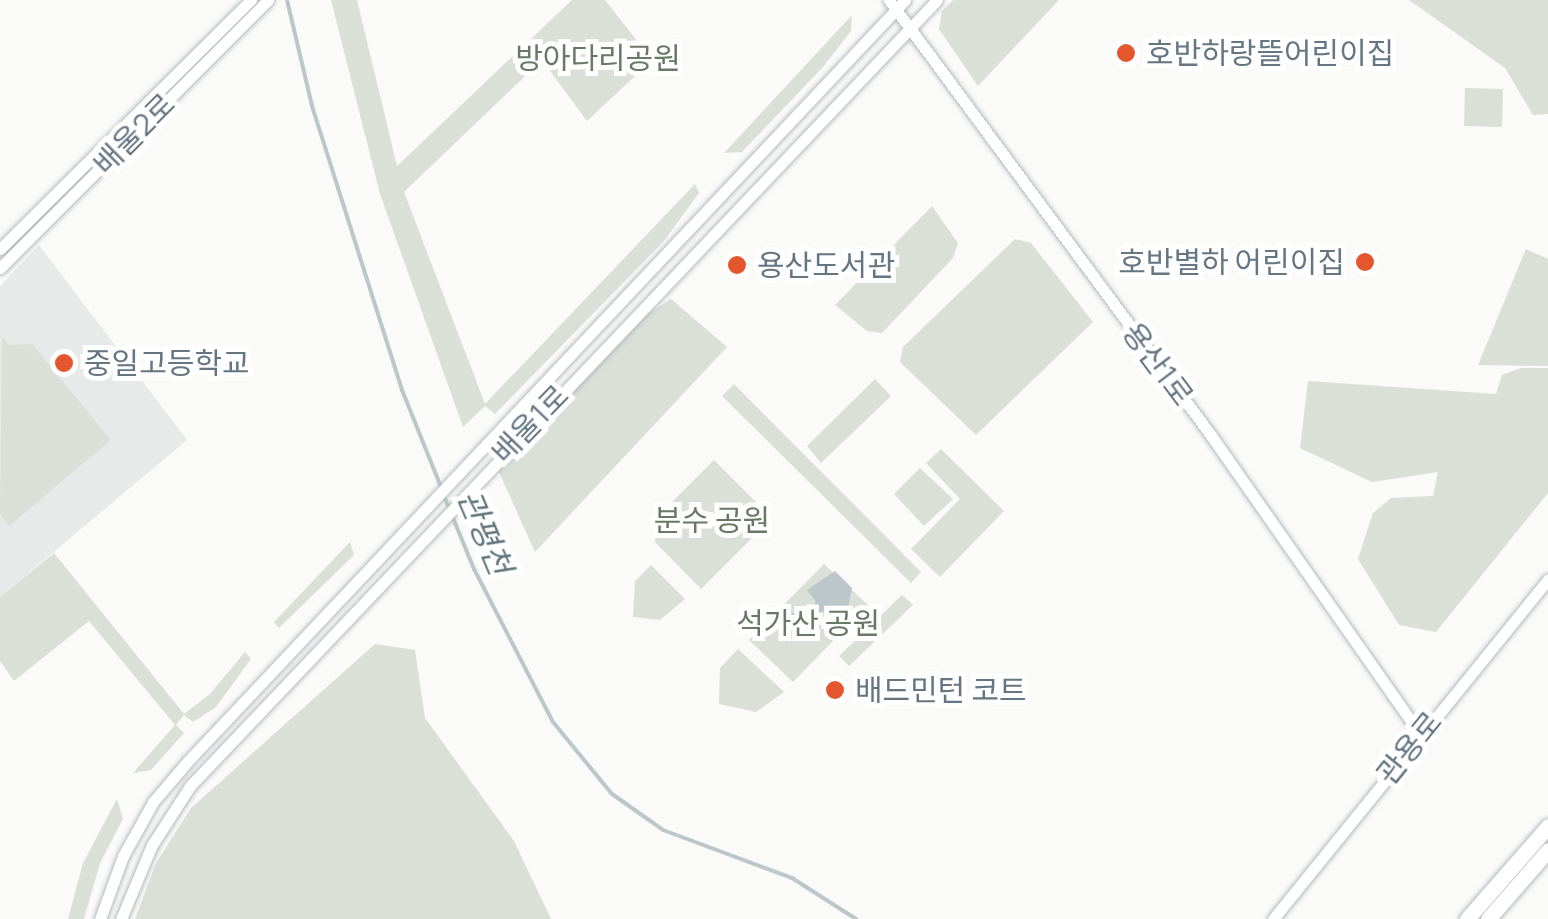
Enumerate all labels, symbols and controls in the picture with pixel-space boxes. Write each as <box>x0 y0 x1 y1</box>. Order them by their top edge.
place label: 호반하랑뜰어린이집 <box>1146 35 1394 71</box>
park label: 방아다리공원 <box>515 40 681 76</box>
marker: 호반하랑뜰어린이집 <box>1115 42 1137 64</box>
street label: 배울2로 <box>86 86 182 182</box>
place label: 호반별하 어린이집 <box>1118 244 1345 280</box>
place label: 용산도서관 <box>757 247 895 283</box>
marker: 호반별하 어린이집 <box>1354 251 1376 273</box>
marker: 용산도서관 <box>726 254 748 276</box>
street label: 용산1로 <box>1115 315 1201 413</box>
place label: 중일고등학교 <box>84 345 250 381</box>
marker: 중일고등학교 <box>53 352 75 374</box>
street label: 배울1로 <box>484 378 576 470</box>
water label: 관평천 <box>450 484 520 580</box>
park label: 분수 공원 <box>654 502 770 538</box>
park label: 석가산 공원 <box>736 605 880 641</box>
place label: 배드민턴 코트 <box>855 672 1027 708</box>
marker: 배드민턴 코트 <box>824 679 846 701</box>
street label: 관용로 <box>1369 704 1449 792</box>

